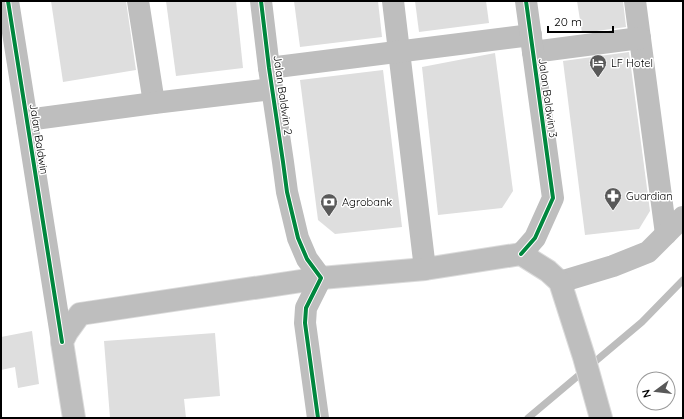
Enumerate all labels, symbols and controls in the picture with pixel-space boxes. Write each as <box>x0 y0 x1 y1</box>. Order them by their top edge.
scale bar <box>548 8 613 34</box>
text: 20 m <box>554 14 582 29</box>
hotel icon: LF Hotel <box>588 53 608 78</box>
street label: Jalan Baldwin 2 <box>270 54 296 136</box>
place label: LF Hotel <box>611 56 653 70</box>
street label: Jalan Baldwin 3 <box>535 57 561 139</box>
street label: Jalan Baldwin <box>26 103 52 175</box>
pharmacy icon: Guardian <box>603 186 623 211</box>
place label: Guardian <box>626 189 673 203</box>
bank icon: Agrobank <box>319 192 339 217</box>
place label: Agrobank <box>342 195 392 209</box>
north arrow <box>636 371 676 411</box>
text: N <box>639 388 654 399</box>

